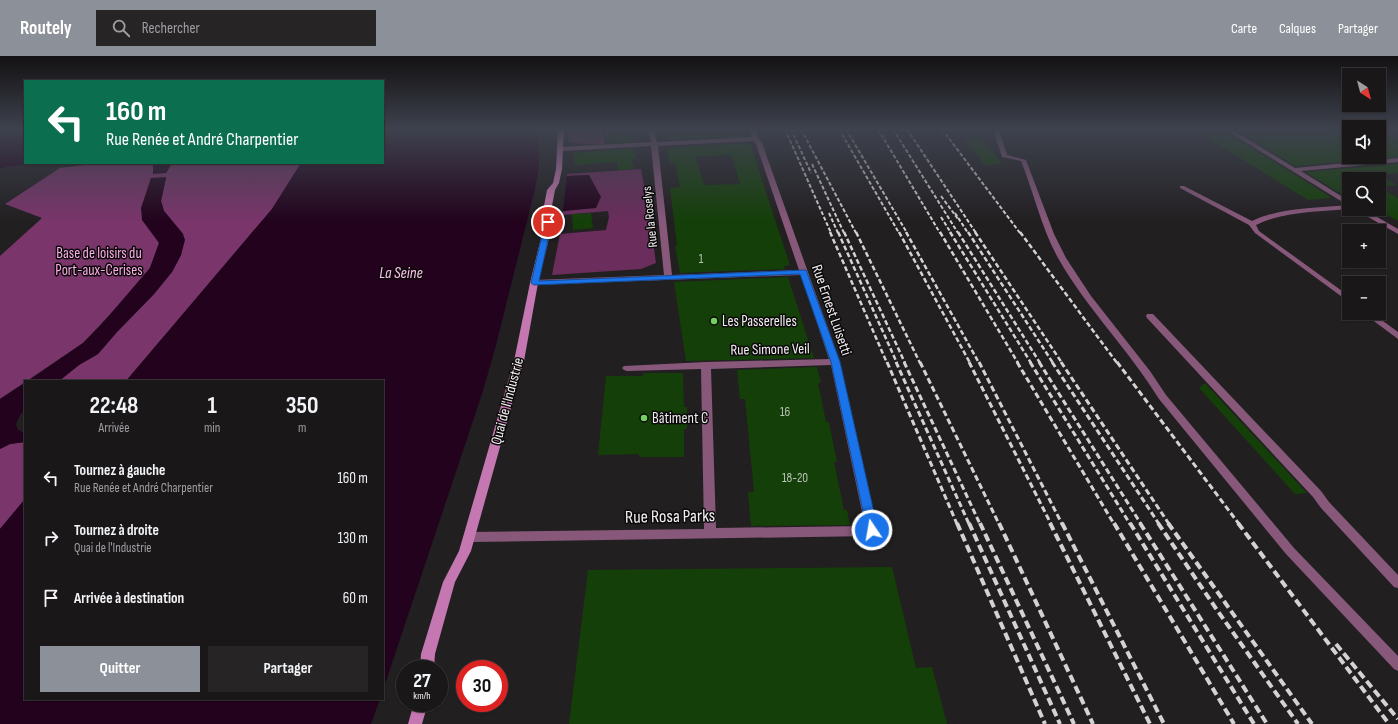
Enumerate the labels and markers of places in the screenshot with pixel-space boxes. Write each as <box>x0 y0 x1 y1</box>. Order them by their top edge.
pin <box>531 205 565 239</box>
place label: Les Passerelles <box>722 312 797 331</box>
marker: Les Passerelles <box>709 316 719 326</box>
place label: Bâtiment C <box>652 409 708 428</box>
marker: Bâtiment C <box>639 413 649 423</box>

